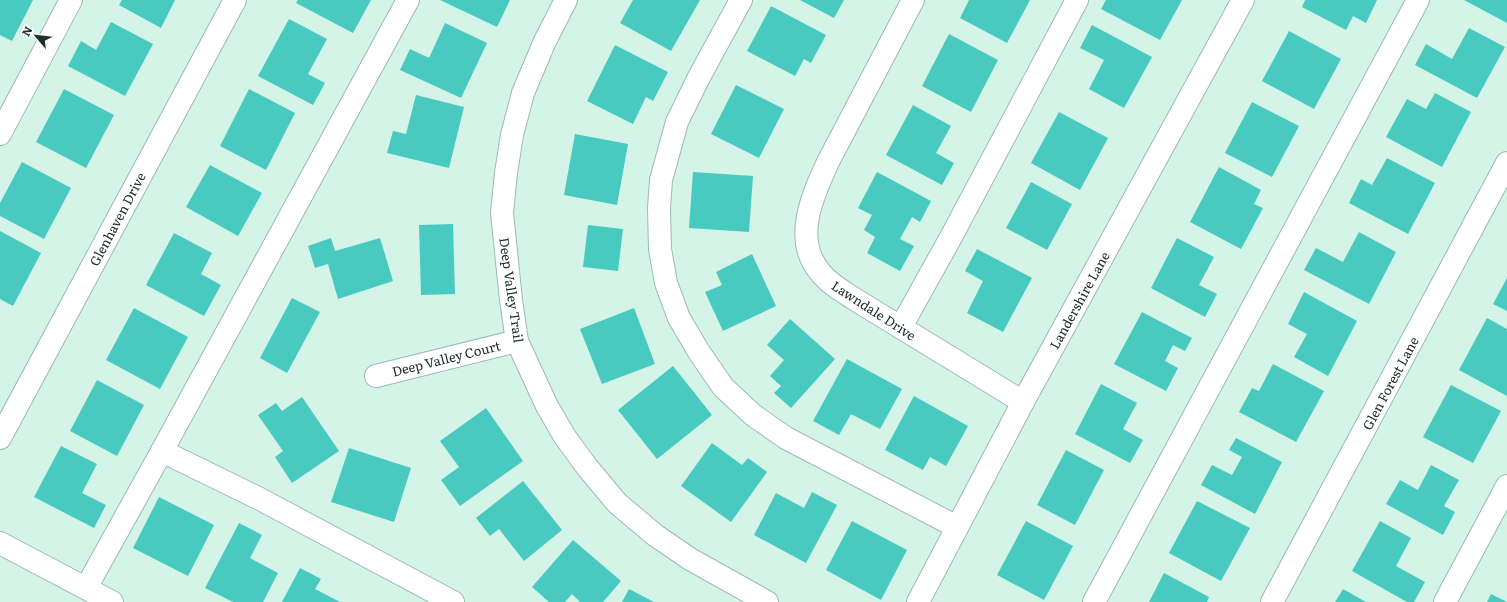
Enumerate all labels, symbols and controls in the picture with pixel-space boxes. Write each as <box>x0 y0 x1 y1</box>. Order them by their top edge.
north arrow <box>16 16 56 56</box>
text: N <box>17 23 36 39</box>
street label: Glenhaven Drive <box>84 169 150 269</box>
street label: Deep Valley Trail <box>495 236 529 344</box>
street label: Landershire Lane <box>1044 248 1114 352</box>
street label: Lawndale Drive <box>828 276 920 345</box>
street label: Glen Forest Lane <box>1357 333 1423 433</box>
street label: Deep Valley Court <box>390 335 503 381</box>

